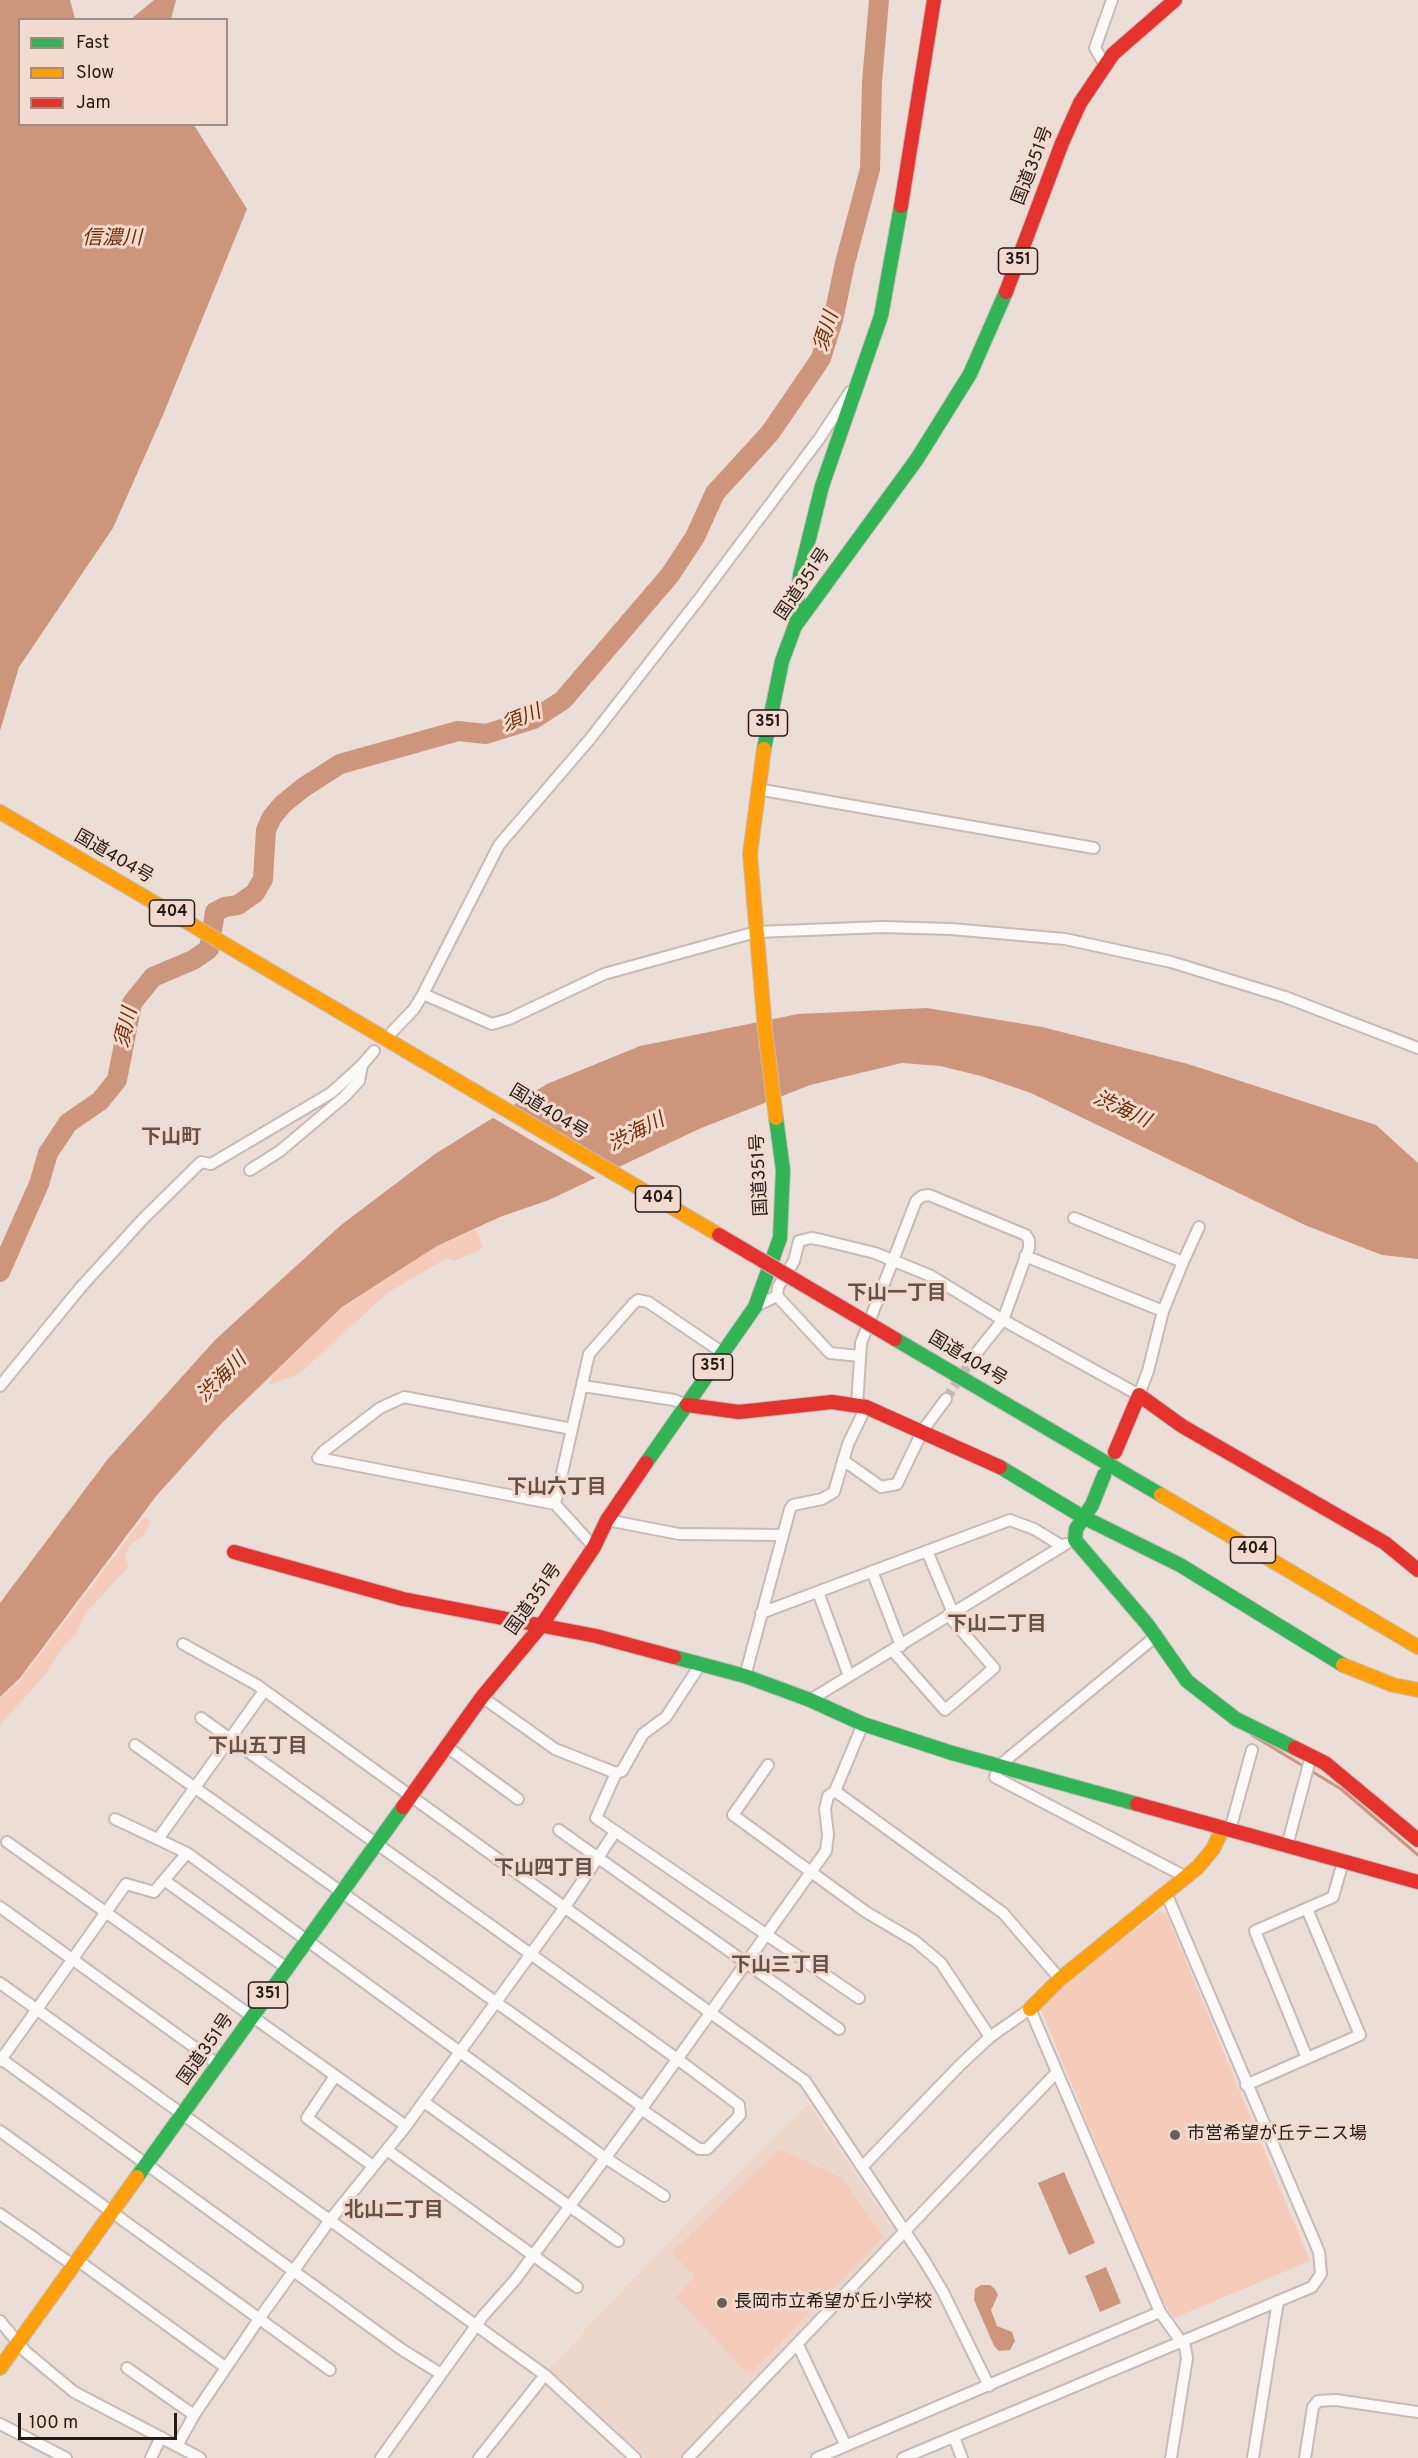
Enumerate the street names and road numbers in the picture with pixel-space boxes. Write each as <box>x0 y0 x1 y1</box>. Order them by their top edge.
street label: 国道351号 <box>1009 124 1059 208</box>
road number: 351 <box>998 248 1038 274</box>
street label: 国道351号 <box>772 545 836 625</box>
road number: 351 <box>748 710 788 736</box>
street label: 国道404号 <box>70 827 156 889</box>
road number: 404 <box>150 900 195 926</box>
street label: 国道404号 <box>505 1081 591 1145</box>
street label: 国道351号 <box>748 1133 774 1217</box>
road number: 404 <box>636 1186 680 1212</box>
street label: 国道404号 <box>924 1328 1010 1392</box>
road number: 351 <box>694 1354 732 1380</box>
road number: 404 <box>1230 1537 1276 1563</box>
street label: 国道351号 <box>502 1560 568 1640</box>
road number: 351 <box>248 1982 288 2008</box>
street label: 国道351号 <box>174 2010 240 2090</box>

